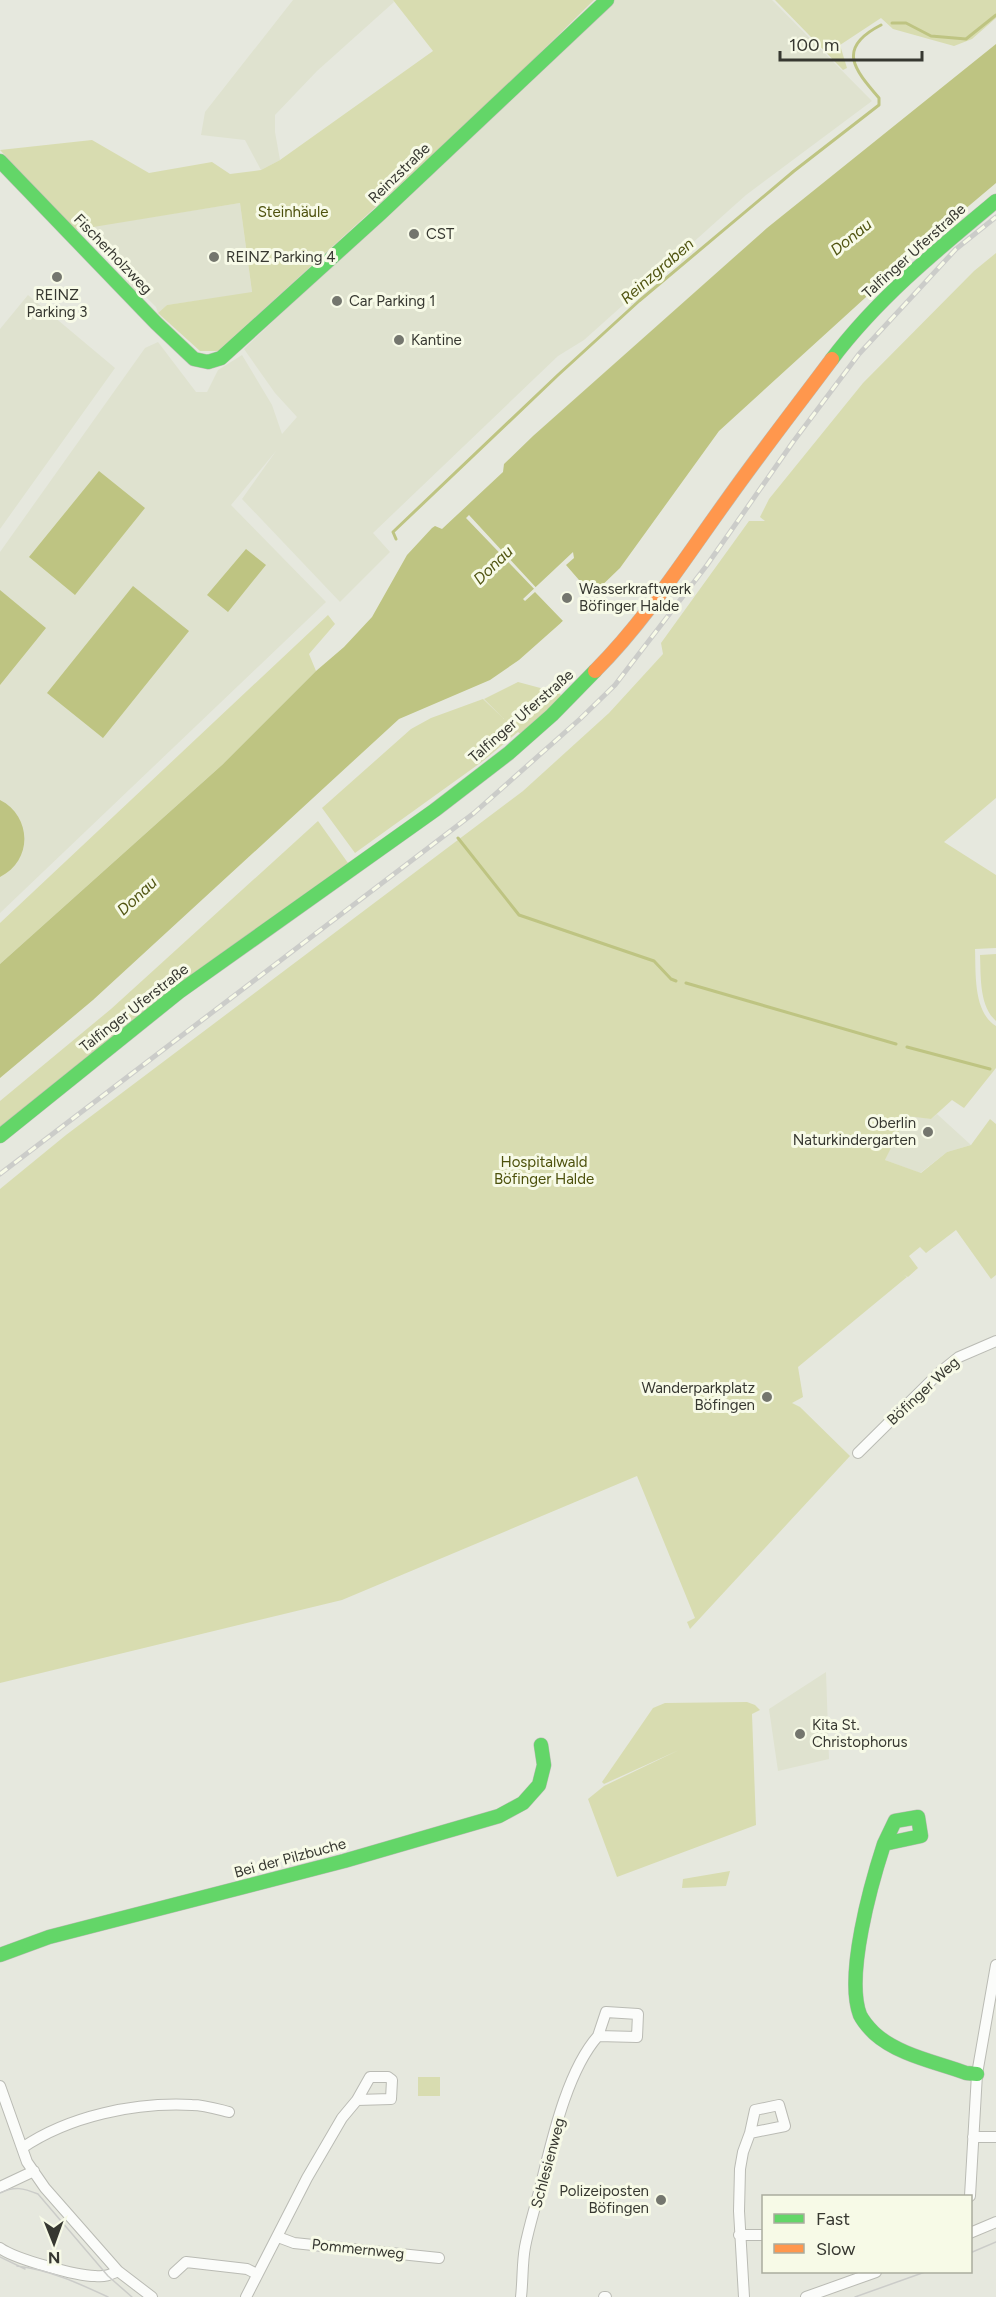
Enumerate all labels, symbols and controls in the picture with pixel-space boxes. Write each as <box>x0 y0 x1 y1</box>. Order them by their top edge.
scale bar <box>780 24 922 62</box>
text: 100 m <box>789 34 839 56</box>
street label: Reinzstraße <box>364 139 434 207</box>
street label: Talfinger Uferstraße <box>859 200 969 302</box>
park label: Steinhäule <box>258 203 328 221</box>
street label: Fischerholzweg <box>70 210 156 298</box>
water label: Donau <box>827 215 876 259</box>
place label: CST <box>426 225 455 243</box>
marker: CST <box>407 227 421 241</box>
water label: Reinzgraben <box>617 234 697 308</box>
place label: REINZ Parking 4 <box>226 248 335 266</box>
marker: REINZ Parking 4 <box>207 250 221 264</box>
marker: REINZ Parking 3 <box>50 270 64 284</box>
place label: REINZ Parking 3 <box>26 286 88 321</box>
place label: Car Parking 1 <box>349 292 435 310</box>
marker: Car Parking 1 <box>330 294 344 308</box>
place label: Kantine <box>411 331 462 349</box>
marker: Kantine <box>392 333 406 347</box>
water label: Donau <box>469 542 517 588</box>
place label: Wasserkraftwerk Böfinger Halde <box>579 580 692 615</box>
marker: Wasserkraftwerk Böfinger Halde <box>560 591 574 605</box>
street label: Talfinger Uferstraße <box>465 666 577 766</box>
water label: Donau <box>113 873 161 919</box>
street label: Talfinger Uferstraße <box>76 960 192 1056</box>
place label: Oberlin Naturkindergarten <box>793 1114 916 1149</box>
marker: Oberlin Naturkindergarten <box>921 1125 935 1139</box>
park label: Hospitalwald Böfinger Halde <box>494 1153 594 1188</box>
street label: Böfinger Weg <box>883 1353 963 1429</box>
place label: Wanderparkplatz Böfingen <box>641 1379 755 1414</box>
marker: Wanderparkplatz Böfingen <box>760 1390 774 1404</box>
place label: Kita St. Christophorus <box>812 1716 907 1751</box>
marker: Kita St. Christophorus <box>793 1727 807 1741</box>
street label: Bei der Pilzbuche <box>232 1834 348 1882</box>
street label: Schlesienweg <box>527 2116 569 2210</box>
place label: Polizeiposten Böfingen <box>559 2182 649 2217</box>
marker: Polizeiposten Böfingen <box>654 2193 668 2207</box>
legend <box>762 2195 972 2273</box>
text: Fast <box>816 2208 850 2230</box>
north arrow <box>24 2213 84 2273</box>
street label: Pommernweg <box>311 2235 405 2263</box>
text: Slow <box>816 2238 855 2260</box>
text: N <box>48 2248 61 2267</box>

